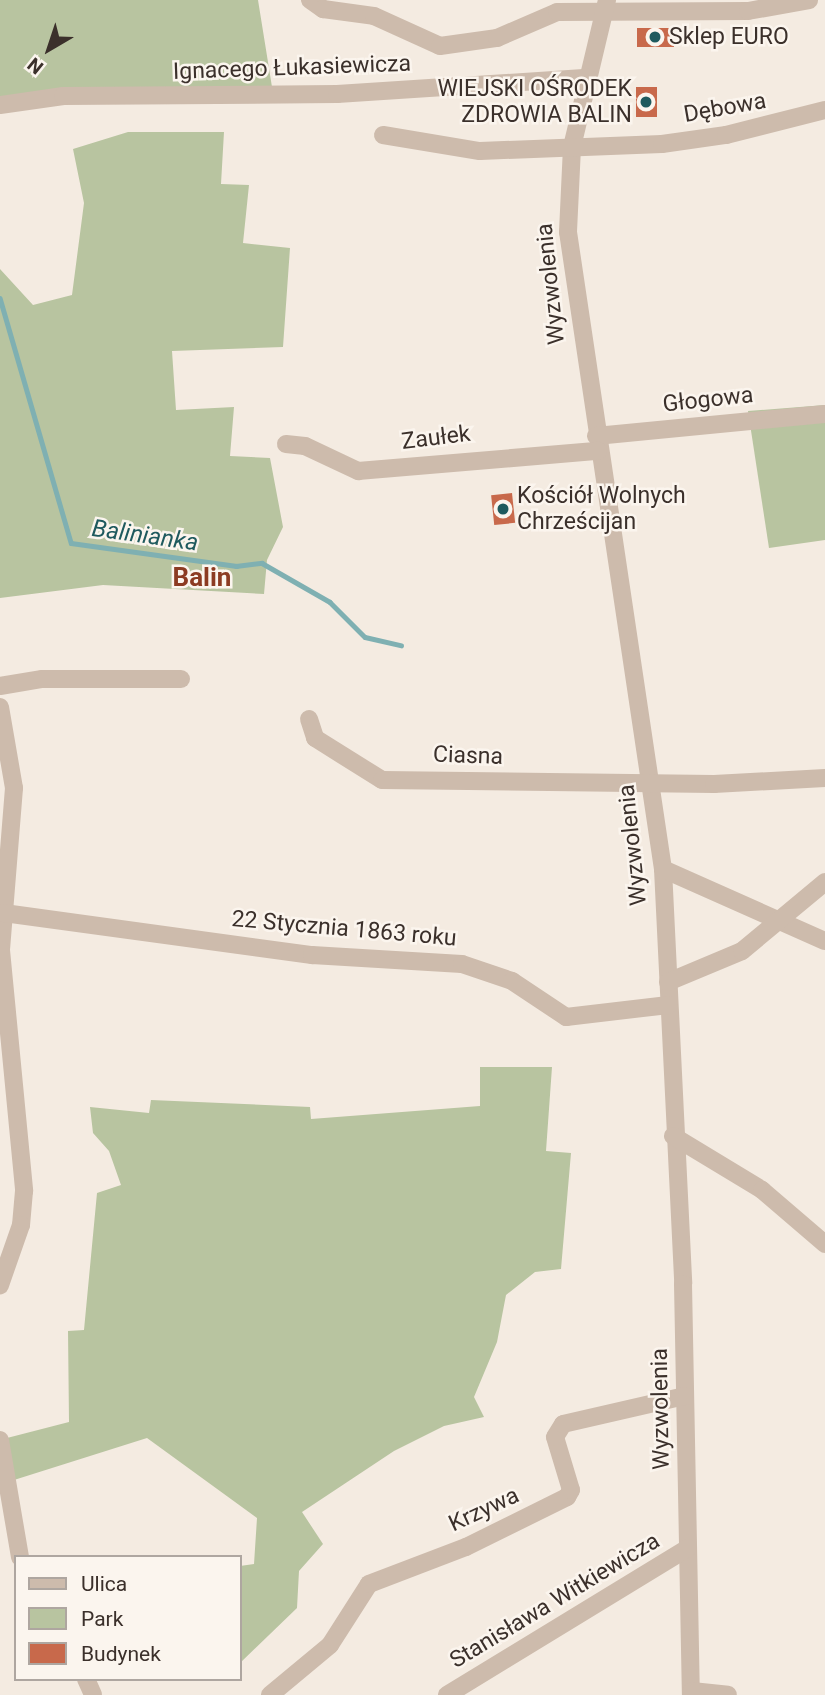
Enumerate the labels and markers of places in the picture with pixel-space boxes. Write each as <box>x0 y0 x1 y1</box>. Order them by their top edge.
place label: Sklep EURO <box>669 23 789 51</box>
marker: Sklep EURO <box>647 29 663 45</box>
place label: WIEJSKI OŚRODEK ZDROWIA BALIN <box>437 75 632 129</box>
marker: WIEJSKI OŚRODEK ZDROWIA BALIN <box>638 94 654 110</box>
place label: Kościół Wolnych Chrześcijan <box>517 482 686 536</box>
marker: Kościół Wolnych Chrześcijan <box>495 501 511 517</box>

